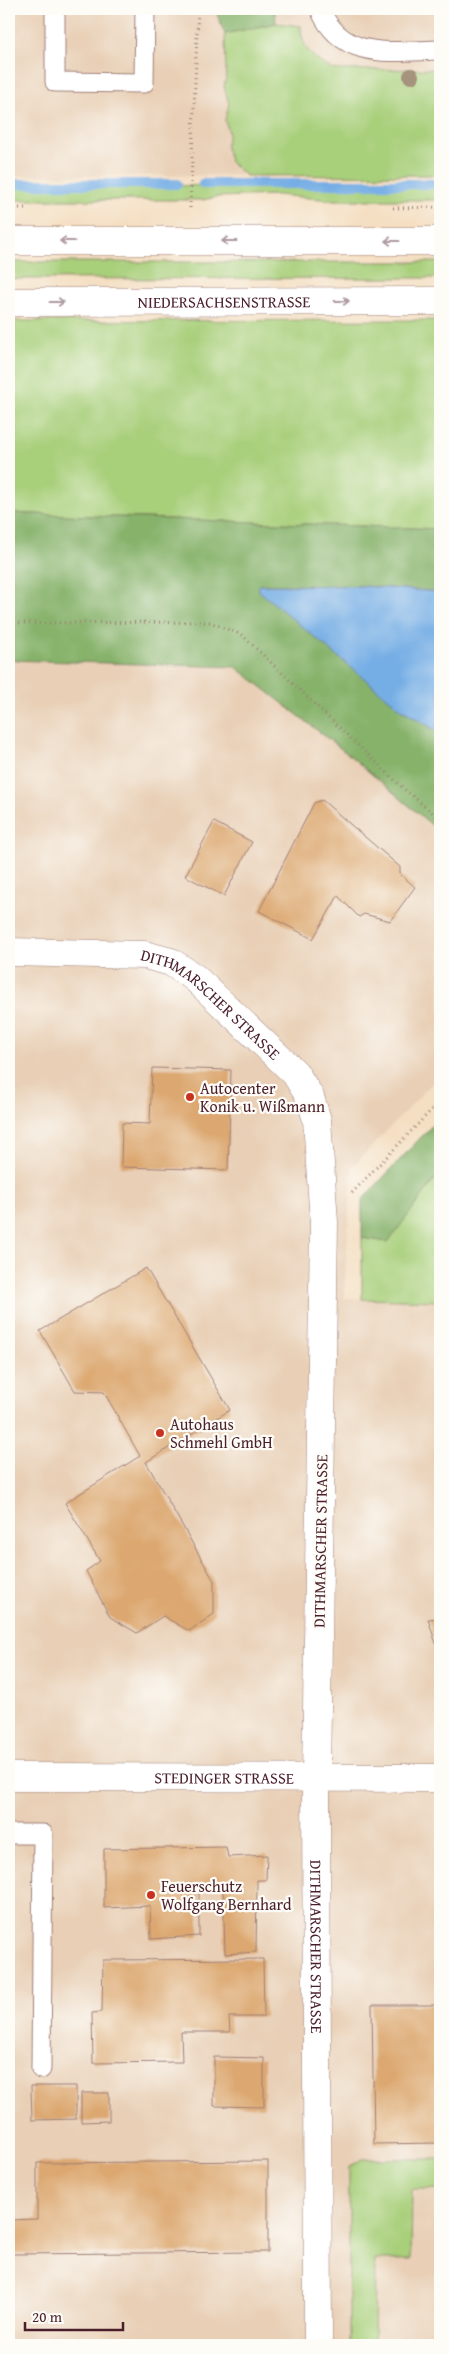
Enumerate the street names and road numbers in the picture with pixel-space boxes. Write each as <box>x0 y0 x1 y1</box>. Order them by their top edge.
street label: NIEDERSACHSENSTRASSE <box>138 289 310 314</box>
street label: DITHMARSCHER STRASSE <box>138 942 286 1065</box>
street label: DITHMARSCHER STRASSE <box>306 1454 334 1628</box>
street label: STEDINGER STRASSE <box>154 1765 294 1790</box>
street label: DITHMARSCHER STRASSE <box>304 1860 329 2034</box>

